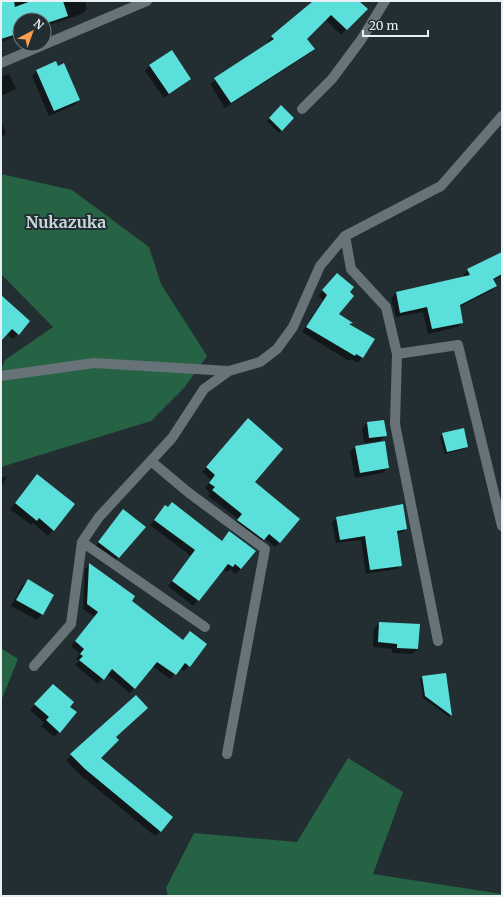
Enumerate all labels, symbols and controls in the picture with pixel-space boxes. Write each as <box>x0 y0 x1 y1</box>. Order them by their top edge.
north arrow <box>12 12 52 52</box>
scale bar <box>363 12 428 38</box>
text: N <box>31 16 47 33</box>
text: 20 m <box>369 18 398 33</box>
district label: Nukazuka <box>26 212 106 232</box>

